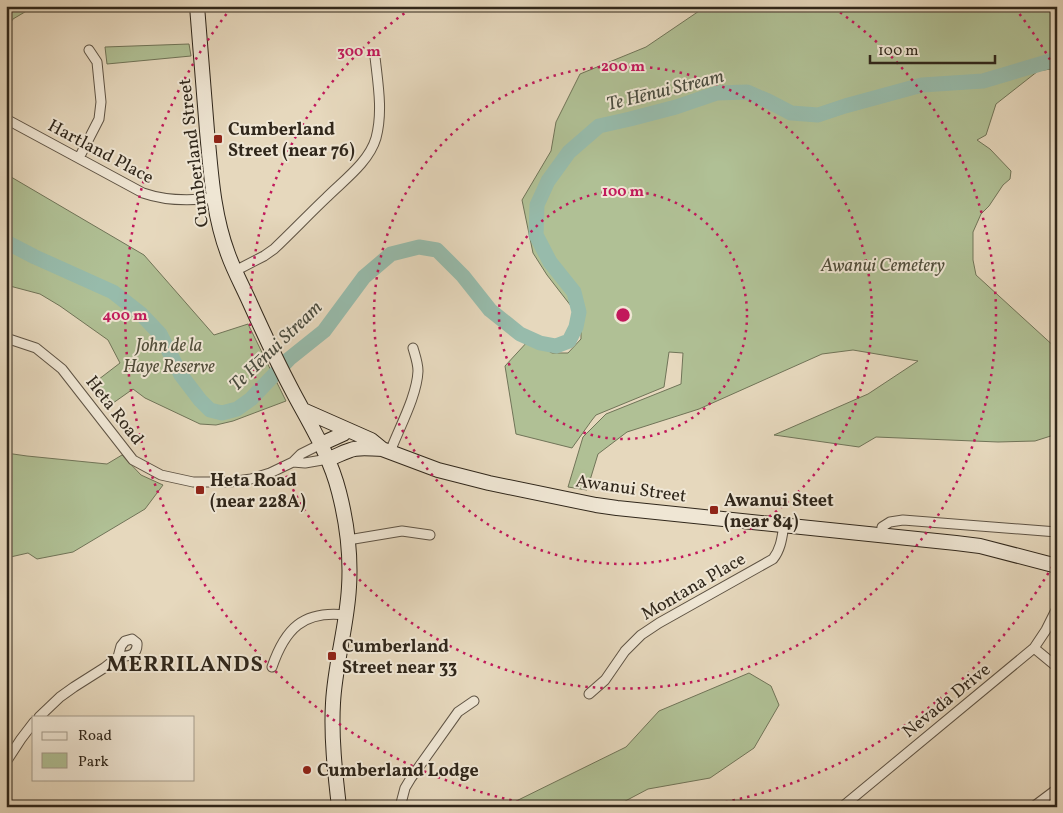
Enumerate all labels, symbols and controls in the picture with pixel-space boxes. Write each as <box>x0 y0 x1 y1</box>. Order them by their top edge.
scale bar <box>870 32 996 64</box>
text: 100 m <box>878 41 918 62</box>
text: 300 m <box>337 42 381 63</box>
text: 200 m <box>601 57 645 78</box>
water label: Te Hēnui Stream <box>604 64 727 118</box>
street label: Cumberland Street <box>173 77 216 229</box>
street label: Hartland Place <box>43 114 158 191</box>
place label: Cumberland Street (near 76) <box>228 118 355 164</box>
marker: Cumberland Street (near 76) <box>212 133 224 145</box>
text: 100 m <box>602 182 645 203</box>
park label: Awanui Cemetery <box>820 254 945 279</box>
water label: Te Hēnui Stream <box>224 295 329 398</box>
text: 400 m <box>103 306 148 327</box>
centre of rings <box>614 306 632 324</box>
park label: John de la Haye Reserve <box>123 334 215 380</box>
street label: Heta Road <box>79 371 149 451</box>
place label: Heta Road (near 228A) <box>210 469 306 515</box>
street label: Awanui Street <box>574 469 688 510</box>
marker: Heta Road (near 228A) <box>194 484 206 496</box>
place label: Awanui Steet (near 84) <box>724 489 834 535</box>
marker: Awanui Steet (near 84) <box>708 504 720 516</box>
street label: Montana Place <box>637 547 751 627</box>
place label: Cumberland Street near 33 <box>342 635 457 681</box>
district label: MERRILANDS <box>106 650 264 681</box>
marker: Cumberland Street near 33 <box>326 650 338 662</box>
street label: Nevada Drive <box>898 658 996 745</box>
legend <box>32 716 195 780</box>
text: Road <box>78 726 112 747</box>
text: Park <box>78 752 109 773</box>
place label: Cumberland Lodge <box>317 759 479 784</box>
marker: Cumberland Lodge <box>301 764 313 776</box>

